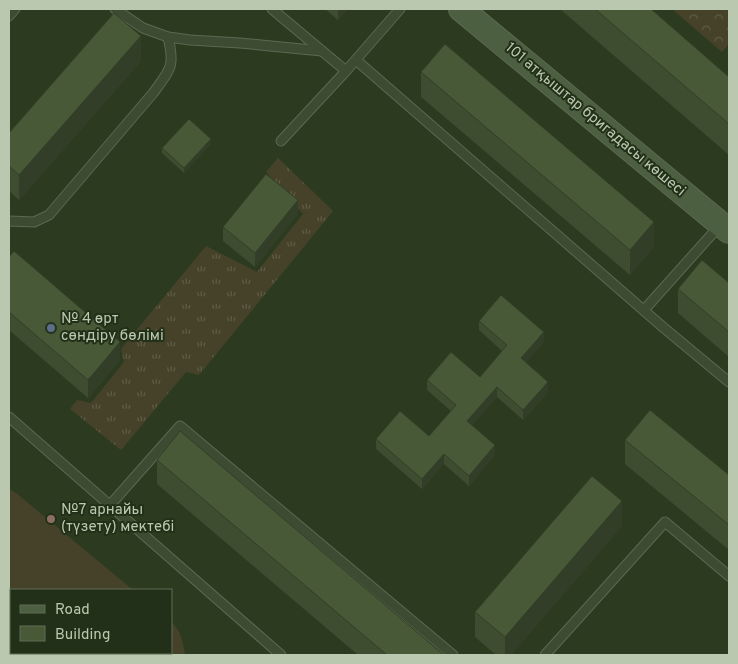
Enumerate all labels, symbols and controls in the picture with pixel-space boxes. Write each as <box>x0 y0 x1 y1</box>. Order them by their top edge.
street label: 101 атқыштар бригадасы көшесі <box>501 39 689 201</box>
place label: № 4 өрт сөндіру бөлімі <box>61 310 164 346</box>
marker: № 4 өрт сөндіру бөлімі <box>45 322 57 334</box>
place label: №7 арнайы (түзету) мектебі <box>61 501 174 537</box>
marker: №7 арнайы (түзету) мектебі <box>45 513 57 525</box>
legend <box>10 589 172 654</box>
text: Road <box>55 601 90 620</box>
text: Building <box>55 626 110 645</box>

